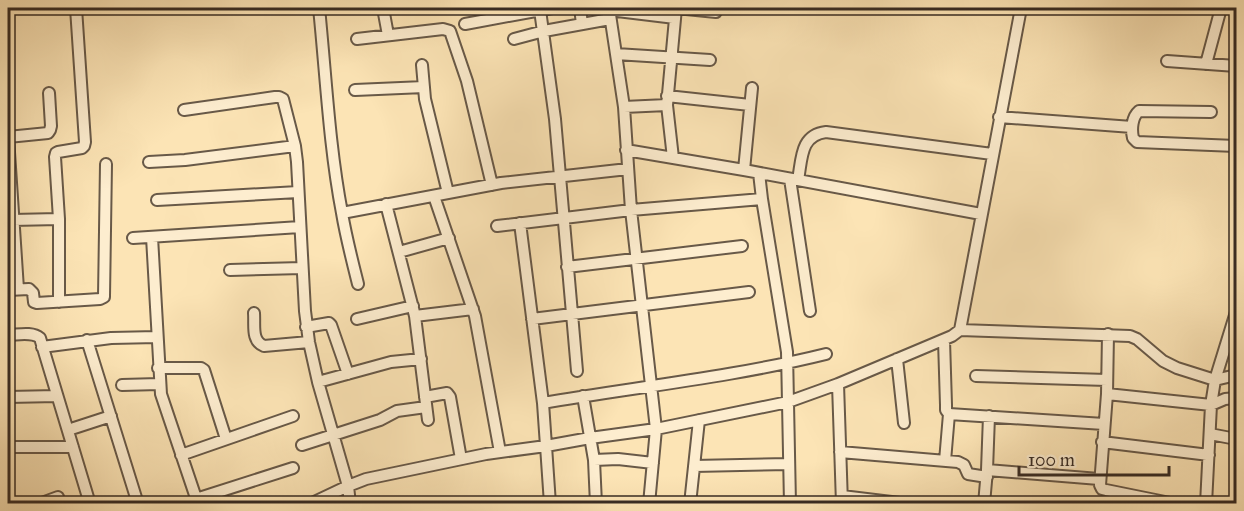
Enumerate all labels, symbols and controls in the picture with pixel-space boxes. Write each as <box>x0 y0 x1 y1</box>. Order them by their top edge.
scale bar <box>1019 439 1169 477</box>
text: 100 m <box>1028 449 1075 471</box>

